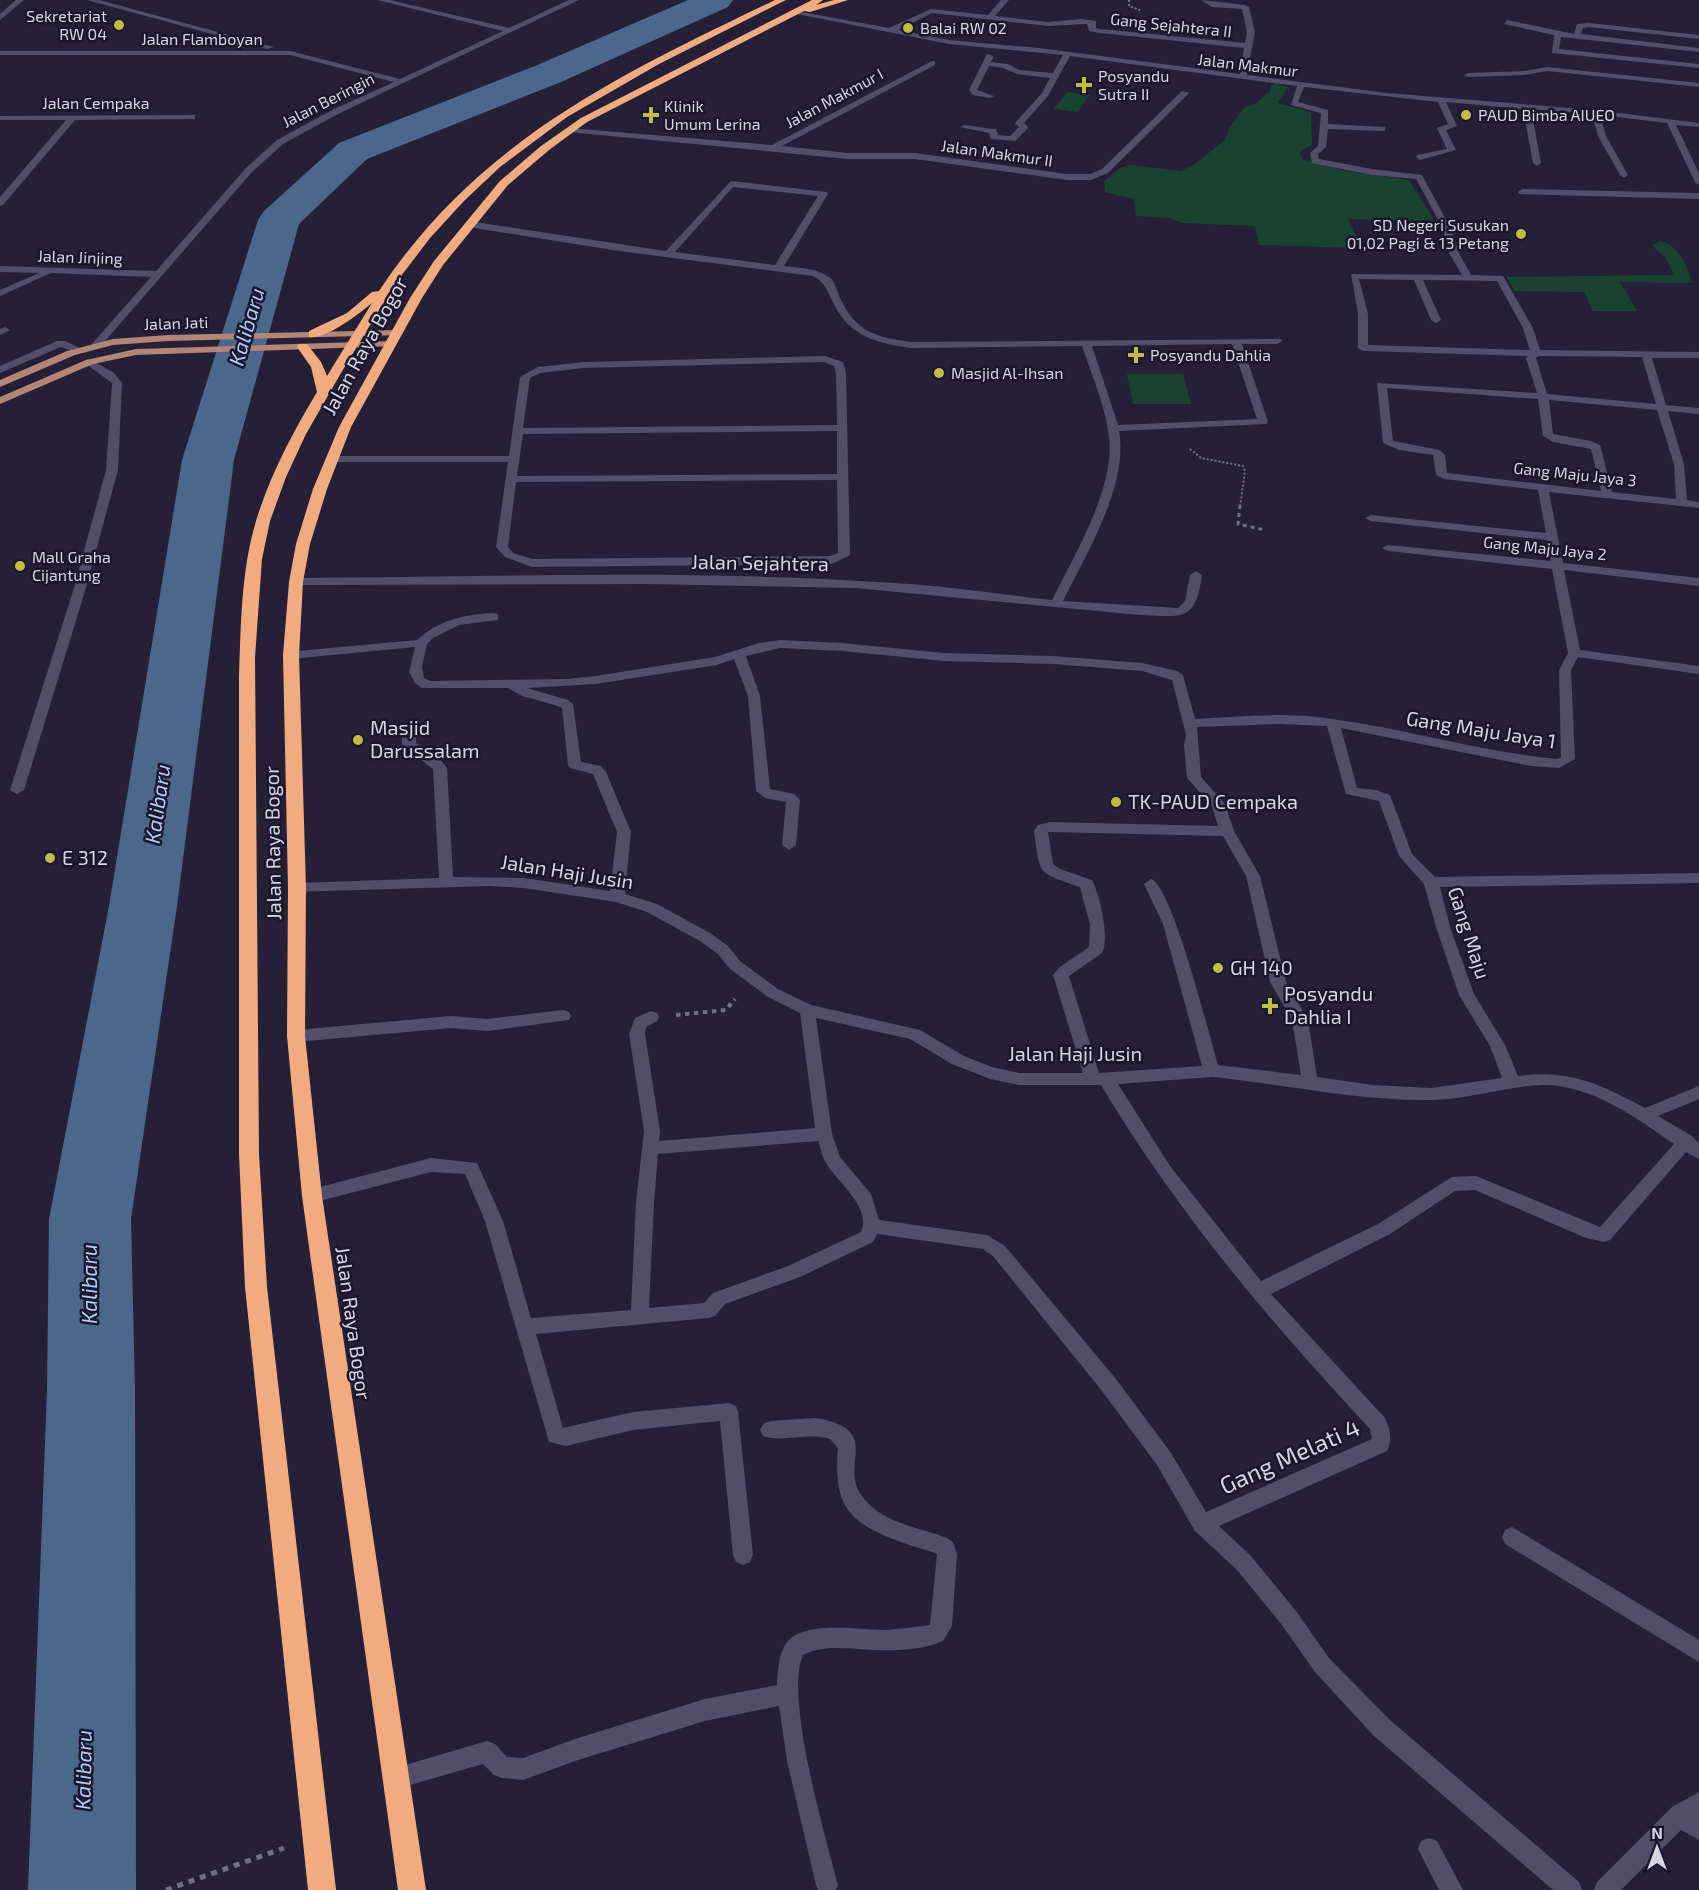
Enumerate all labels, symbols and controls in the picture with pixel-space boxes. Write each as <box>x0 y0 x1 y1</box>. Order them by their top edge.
place label: Sekretariat RW 04 <box>26 6 107 43</box>
street label: Gang Sejahtera II <box>1109 9 1233 41</box>
marker: Sekretariat RW 04 <box>112 18 126 32</box>
place label: Balai RW 02 <box>920 18 1007 37</box>
marker: Balai RW 02 <box>901 21 915 35</box>
street label: Jalan Flamboyan <box>141 29 263 48</box>
street label: Jalan Makmur <box>1197 49 1300 80</box>
street label: Jalan Makmur I <box>781 64 886 131</box>
place label: Posyandu Sutra II <box>1098 66 1169 103</box>
street label: Jalan Beringin <box>278 68 377 131</box>
marker: Posyandu Sutra II <box>1075 76 1093 94</box>
street label: Jalan Cempaka <box>42 93 150 112</box>
place label: Klinik Umum Lerina <box>664 96 761 133</box>
place label: PAUD Bimba AIUEO <box>1478 105 1615 124</box>
marker: Klinik Umum Lerina <box>642 106 660 124</box>
marker: PAUD Bimba AIUEO <box>1459 108 1473 122</box>
street label: Jalan Makmur II <box>940 135 1054 170</box>
place label: SD Negeri Susukan 01,02 Pagi & 13 Petang <box>1347 215 1509 252</box>
marker: SD Negeri Susukan 01,02 Pagi & 13 Petang <box>1514 227 1528 241</box>
street label: Jalan Jinjing <box>37 246 123 268</box>
street label: Jalan Raya Bogor <box>316 272 412 419</box>
water label: Kalibaru <box>223 285 269 368</box>
street label: Jalan Jati <box>143 312 209 333</box>
place label: Posyandu Dahlia <box>1150 345 1271 364</box>
marker: Posyandu Dahlia <box>1127 346 1145 364</box>
place label: Masjid Al-Ihsan <box>951 363 1064 383</box>
marker: Masjid Al-Ihsan <box>932 366 946 380</box>
street label: Gang Maju Jaya 3 <box>1512 458 1638 490</box>
street label: Gang Maju Jaya 2 <box>1482 532 1608 564</box>
place label: Mall Graha Cijantung <box>32 547 111 585</box>
street label: Jalan Sejahtera <box>691 549 829 575</box>
marker: Mall Graha Cijantung <box>13 559 27 573</box>
street label: Gang Maju Jaya 1 <box>1405 705 1558 753</box>
place label: Masjid Darussalam <box>370 715 479 762</box>
marker: Masjid Darussalam <box>351 733 365 747</box>
water label: Kalibaru <box>139 763 174 845</box>
street label: Jalan Raya Bogor <box>259 766 285 920</box>
place label: TK-PAUD Cempaka <box>1128 789 1298 813</box>
marker: TK-PAUD Cempaka <box>1109 795 1123 809</box>
place label: E 312 <box>62 845 108 869</box>
street label: Jalan Haji Jusin <box>499 849 635 893</box>
marker: E 312 <box>43 851 57 865</box>
street label: Gang Maju <box>1444 883 1496 982</box>
place label: GH 140 <box>1230 955 1293 979</box>
marker: GH 140 <box>1211 961 1225 975</box>
place label: Posyandu Dahlia I <box>1284 981 1373 1028</box>
marker: Posyandu Dahlia I <box>1261 997 1279 1015</box>
street label: Jalan Haji Jusin <box>1008 1041 1142 1065</box>
water label: Kalibaru <box>76 1244 101 1324</box>
street label: Jalan Raya Bogor <box>331 1245 377 1401</box>
street label: Gang Melati 4 <box>1215 1412 1364 1499</box>
water label: Kalibaru <box>69 1730 96 1810</box>
north arrow <box>1627 1818 1687 1878</box>
text: N <box>1651 1823 1663 1842</box>

